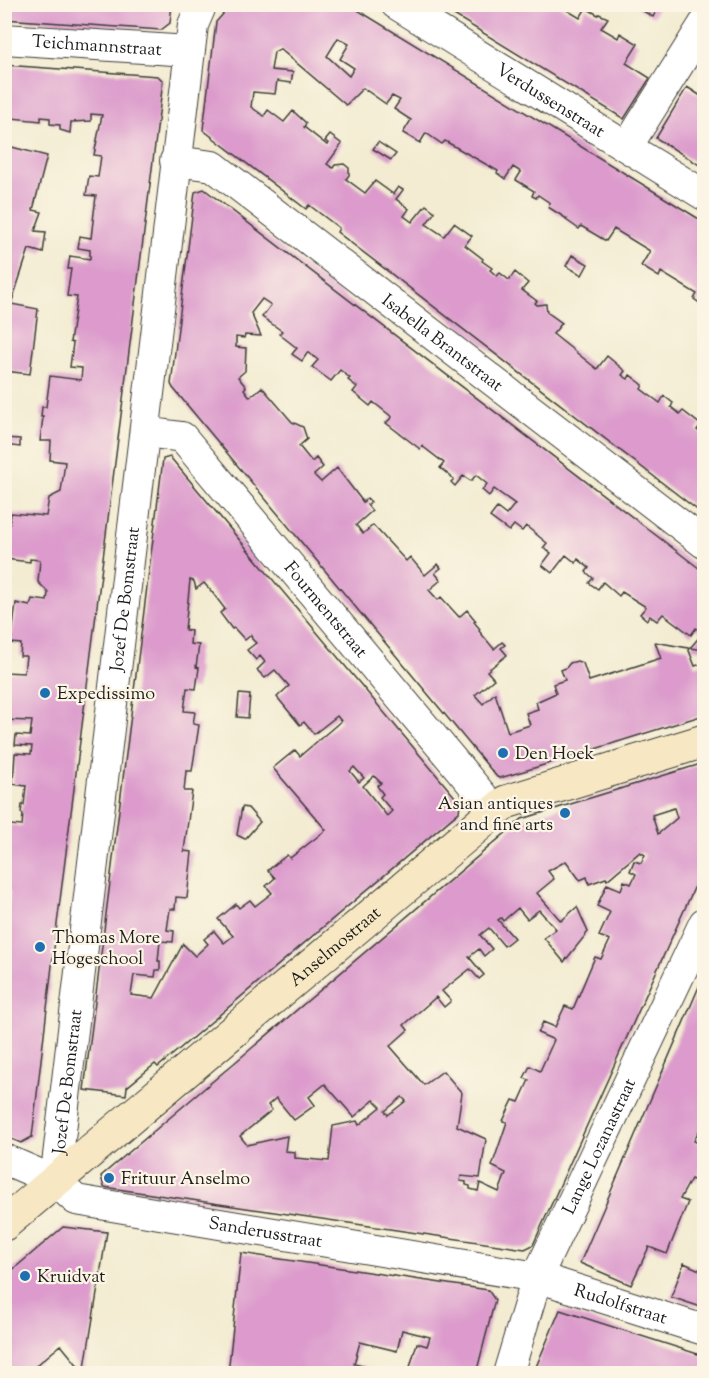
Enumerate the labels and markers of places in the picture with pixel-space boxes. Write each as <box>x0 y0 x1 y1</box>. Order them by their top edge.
place label: Expedissimo <box>57 682 155 708</box>
marker: Expedissimo <box>38 686 52 700</box>
place label: Den Hoek <box>515 742 594 768</box>
marker: Den Hoek <box>496 746 510 760</box>
place label: Asian antiques and fine arts <box>438 792 553 839</box>
marker: Asian antiques and fine arts <box>558 806 572 820</box>
place label: Thomas More Hogeschool <box>52 926 160 973</box>
marker: Thomas More Hogeschool <box>33 940 47 954</box>
place label: Frituur Anselmo <box>121 1167 250 1193</box>
marker: Frituur Anselmo <box>102 1171 116 1185</box>
place label: Kruidvat <box>37 1265 106 1291</box>
marker: Kruidvat <box>18 1269 32 1283</box>

